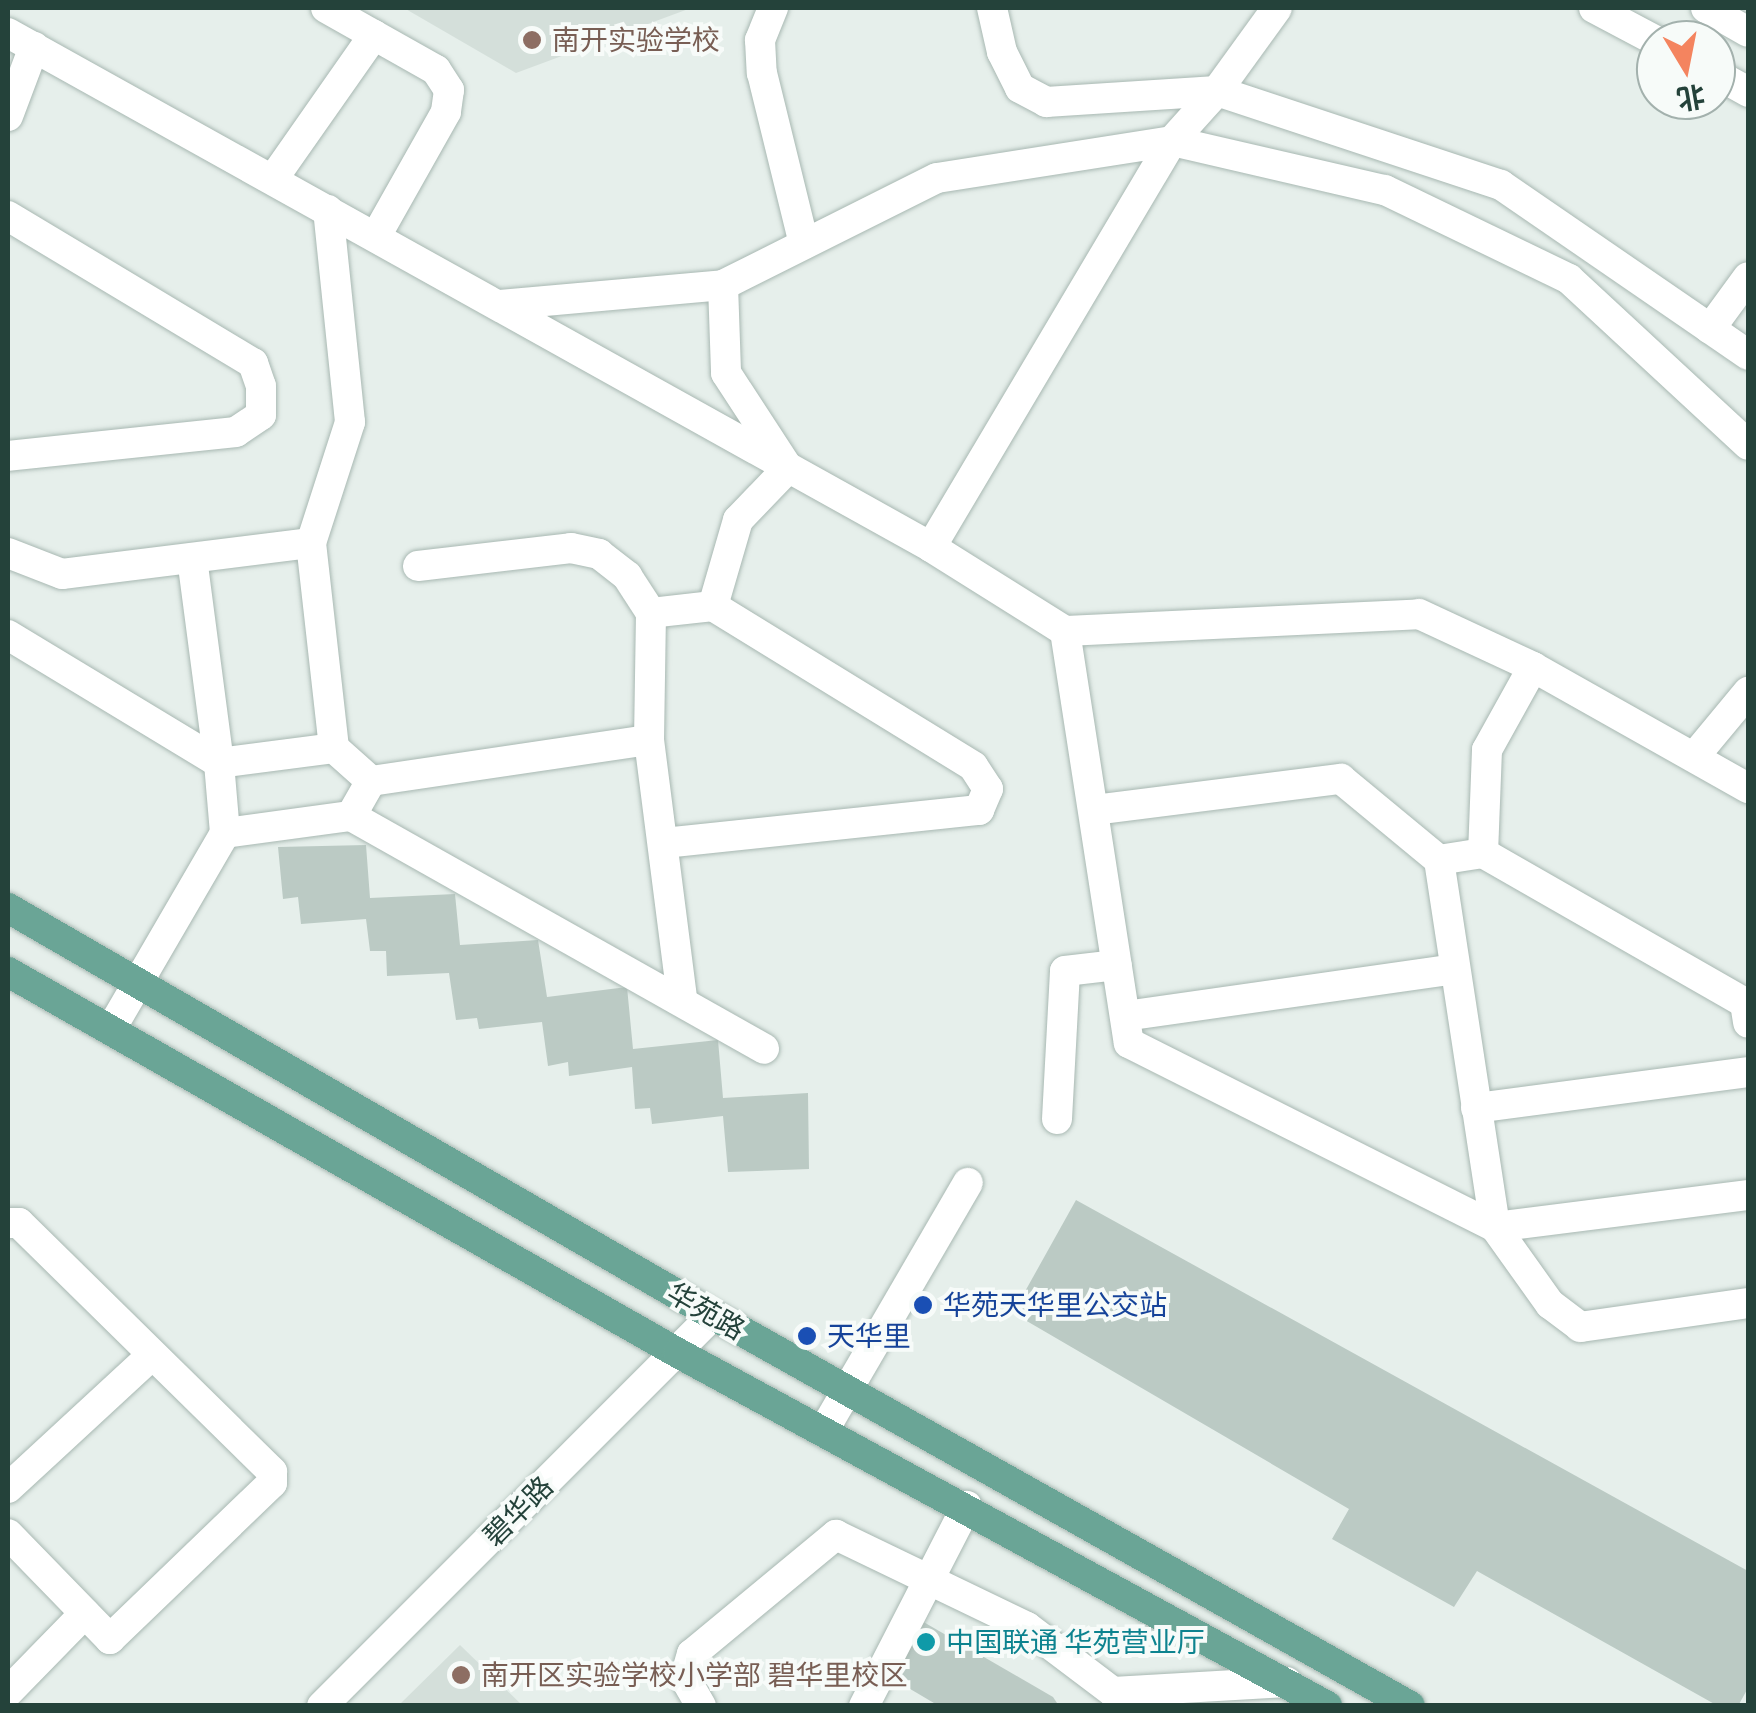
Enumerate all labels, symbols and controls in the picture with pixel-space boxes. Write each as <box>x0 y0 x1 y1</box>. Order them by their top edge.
north arrow <box>1636 20 1736 120</box>
place label: 南开实验学校 <box>552 23 720 57</box>
marker: 南开实验学校 <box>521 29 543 51</box>
text: 北 <box>1674 77 1708 119</box>
street label: 华苑路 <box>661 1275 751 1347</box>
place label: 华苑天华里公交站 <box>943 1288 1167 1322</box>
marker: 华苑天华里公交站 <box>912 1294 934 1316</box>
place label: 天华里 <box>827 1319 911 1353</box>
marker: 天华里 <box>796 1325 818 1347</box>
street label: 碧华路 <box>476 1469 560 1553</box>
place label: 中国联通 华苑营业厅 <box>946 1625 1205 1659</box>
marker: 中国联通 华苑营业厅 <box>915 1631 937 1653</box>
place label: 南开区实验学校小学部 碧华里校区 <box>481 1658 908 1692</box>
marker: 南开区实验学校小学部 碧华里校区 <box>450 1664 472 1686</box>

